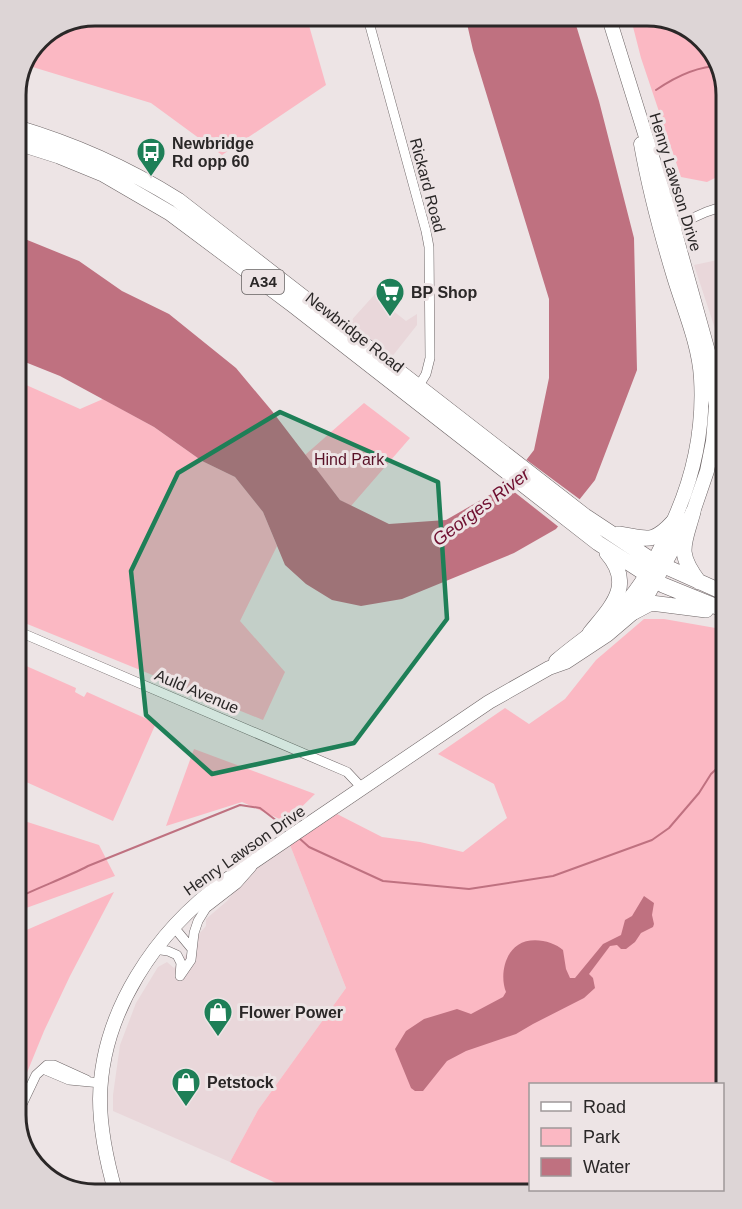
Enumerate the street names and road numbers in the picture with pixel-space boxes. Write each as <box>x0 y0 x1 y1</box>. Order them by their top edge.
street label: Henry Lawson Drive <box>646 111 705 254</box>
street label: Rickard Road <box>407 136 448 234</box>
road number: A34 <box>242 270 284 294</box>
street label: Newbridge Road <box>302 289 407 376</box>
street label: Auld Avenue <box>152 666 241 717</box>
street label: Henry Lawson Drive <box>180 802 308 899</box>

